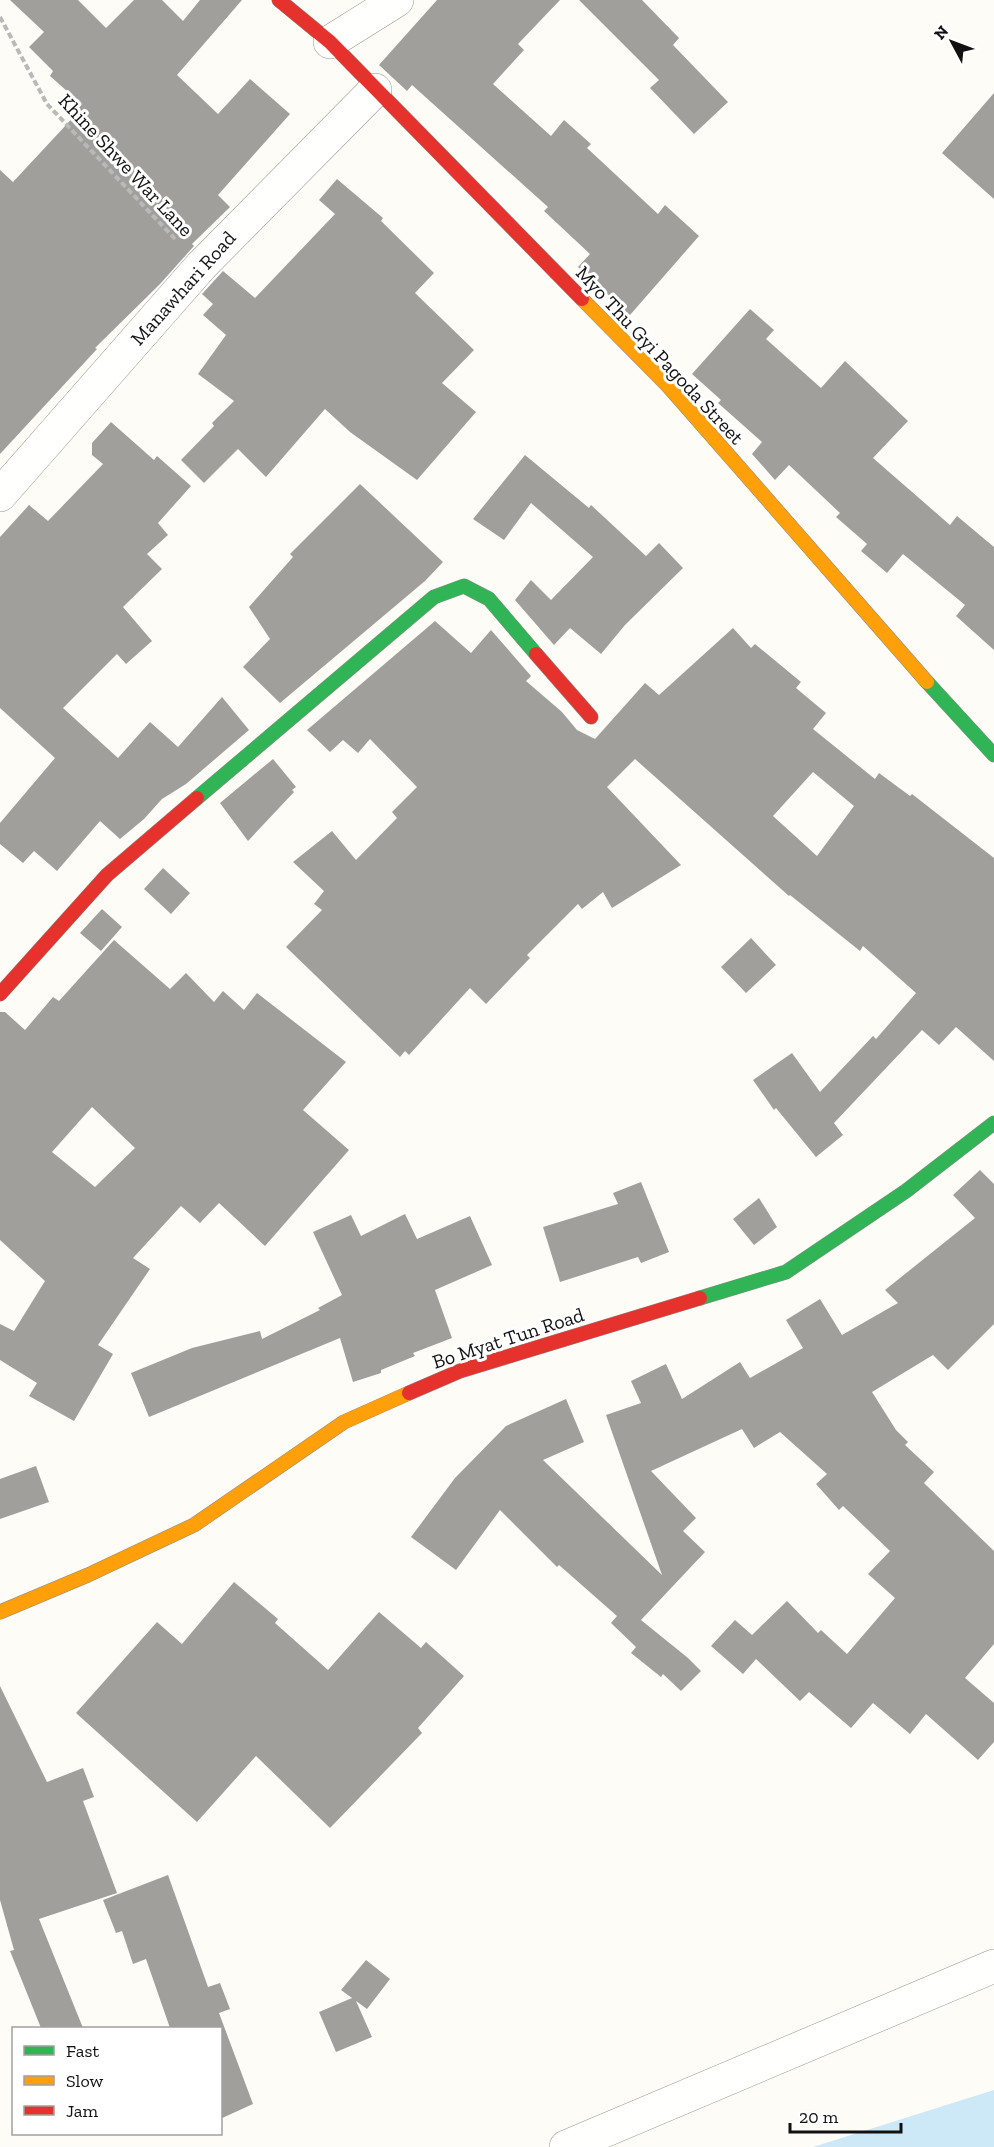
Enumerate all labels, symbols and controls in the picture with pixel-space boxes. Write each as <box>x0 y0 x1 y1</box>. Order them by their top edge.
north arrow <box>922 12 982 72</box>
text: N <box>930 22 952 43</box>
street label: Khine Shwe War Lane <box>54 89 198 241</box>
street label: Manawhari Road <box>125 226 241 350</box>
street label: Myo Thu Gyi Pagoda Street <box>571 261 749 450</box>
street label: Bo Myat Tun Road <box>429 1302 587 1374</box>
legend <box>12 2027 222 2135</box>
text: Fast <box>66 2040 99 2062</box>
text: Slow <box>66 2070 103 2092</box>
scale bar <box>790 2096 901 2134</box>
text: Jam <box>66 2100 98 2122</box>
text: 20 m <box>799 2106 839 2128</box>

